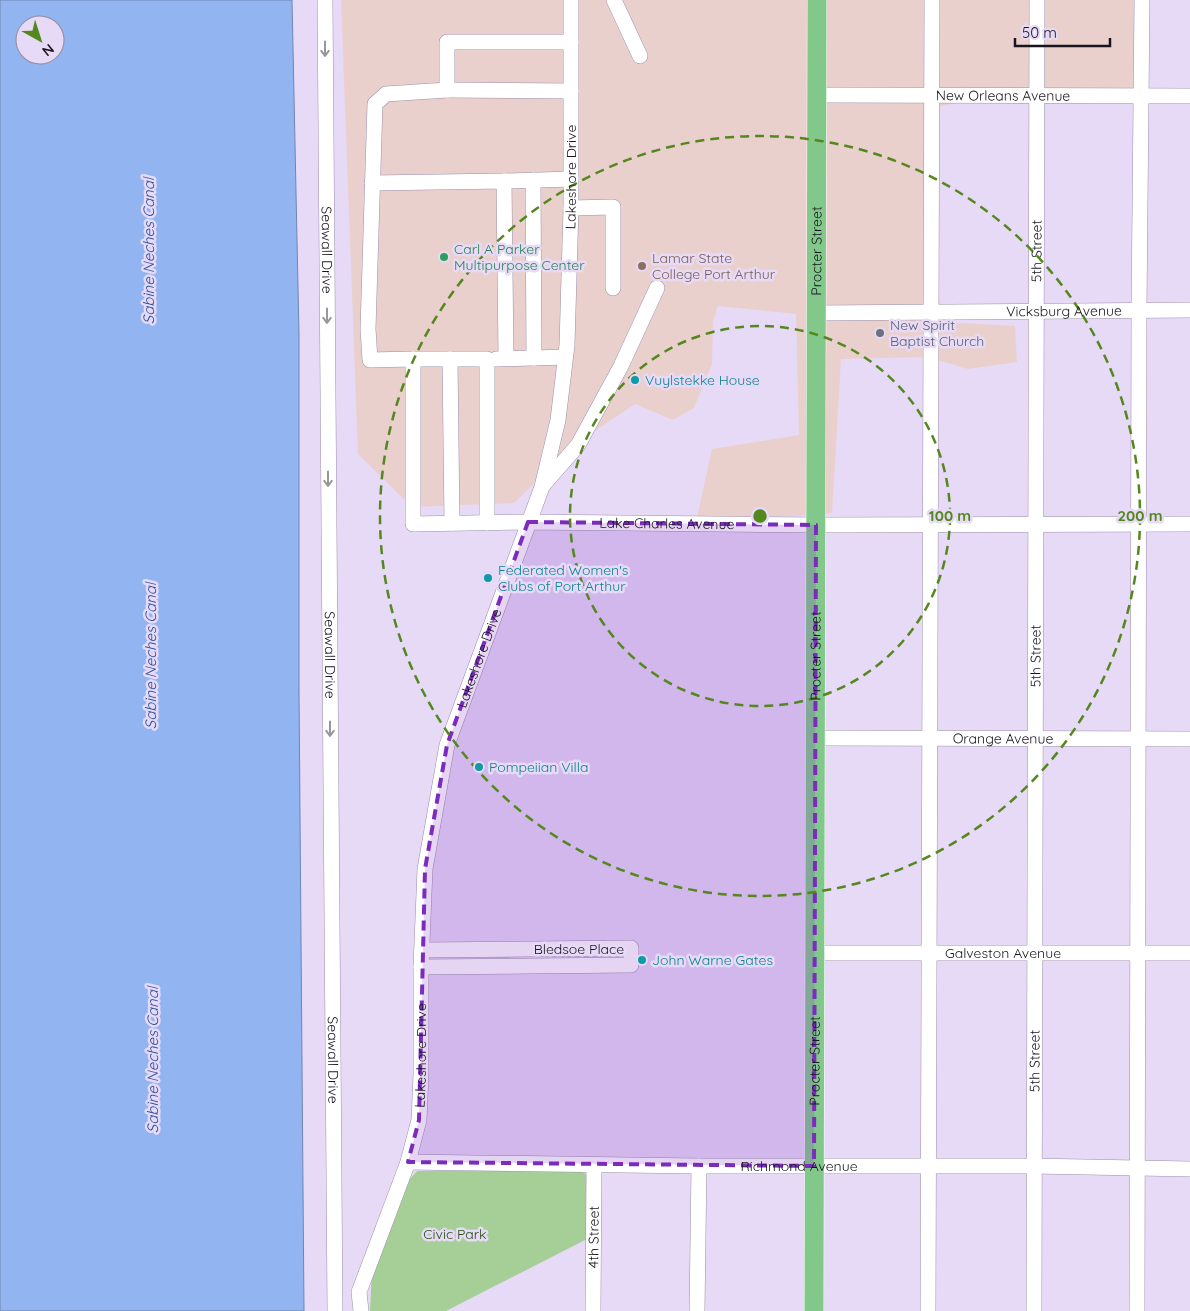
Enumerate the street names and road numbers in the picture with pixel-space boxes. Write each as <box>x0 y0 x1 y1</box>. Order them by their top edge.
street label: New Orleans Avenue <box>936 86 1070 105</box>
street label: Lakeshore Drive <box>561 125 580 229</box>
street label: Seawall Drive <box>318 206 336 294</box>
street label: Procter Street <box>807 206 826 296</box>
street label: 5th Street <box>1027 219 1045 282</box>
street label: Vicksburg Avenue <box>1006 302 1122 320</box>
street label: Lake Charles Avenue <box>599 514 735 533</box>
street label: Lakeshore Drive <box>452 606 506 710</box>
street label: Seawall Drive <box>321 611 339 699</box>
street label: Procter Street <box>806 611 825 701</box>
street label: 5th Street <box>1026 624 1045 687</box>
street label: Orange Avenue <box>953 729 1053 748</box>
street label: Bledsoe Place <box>534 940 624 958</box>
street label: Galveston Avenue <box>945 944 1061 962</box>
street label: Lakeshore Drive <box>411 1003 430 1108</box>
street label: Seawall Drive <box>324 1016 342 1104</box>
street label: Procter Street <box>805 1016 824 1106</box>
street label: 5th Street <box>1026 1029 1044 1092</box>
street label: Richmond Avenue <box>740 1157 858 1175</box>
street label: 4th Street <box>584 1206 603 1268</box>

